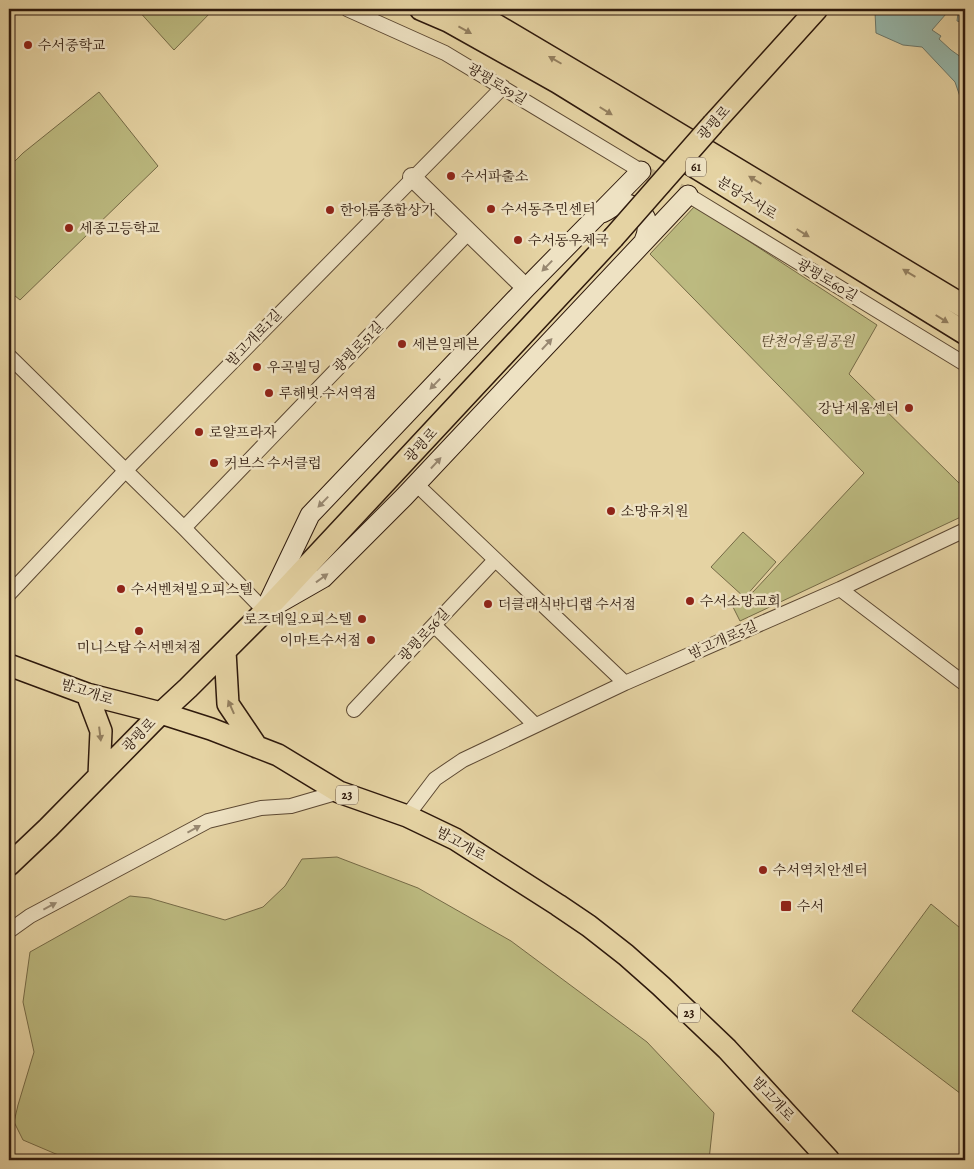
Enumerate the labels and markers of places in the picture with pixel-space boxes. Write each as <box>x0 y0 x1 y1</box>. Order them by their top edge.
place label: 수서중학교 <box>38 36 106 55</box>
marker: 수서중학교 <box>22 39 34 51</box>
place label: 수서파출소 <box>461 167 529 186</box>
marker: 수서파출소 <box>445 170 457 182</box>
place label: 수서동주민센터 <box>501 200 596 219</box>
place label: 한아름종합상가 <box>340 201 435 220</box>
marker: 수서동주민센터 <box>485 203 497 215</box>
marker: 한아름종합상가 <box>324 204 336 216</box>
place label: 세종고등학교 <box>79 219 161 238</box>
marker: 세종고등학교 <box>63 222 75 234</box>
place label: 수서동우체국 <box>528 231 609 250</box>
marker: 수서동우체국 <box>512 234 524 246</box>
place label: 세븐일레븐 <box>412 335 480 354</box>
marker: 세븐일레븐 <box>396 338 408 350</box>
place label: 우곡빌딩 <box>267 358 321 377</box>
marker: 우곡빌딩 <box>251 361 263 373</box>
place label: 루해빗 수서역점 <box>279 384 376 403</box>
marker: 루해빗 수서역점 <box>263 387 275 399</box>
place label: 강남세움센터 <box>818 399 899 418</box>
marker: 강남세움센터 <box>903 402 915 414</box>
place label: 로얄프라자 <box>209 423 277 442</box>
marker: 로얄프라자 <box>193 426 205 438</box>
place label: 커브스 수서클럽 <box>224 454 321 473</box>
marker: 커브스 수서클럽 <box>208 457 220 469</box>
place label: 소망유치원 <box>621 502 689 521</box>
marker: 소망유치원 <box>605 505 617 517</box>
place label: 수서벤쳐빌오피스텔 <box>131 580 253 599</box>
marker: 수서벤쳐빌오피스텔 <box>115 583 127 595</box>
place label: 수서소망교회 <box>700 592 781 611</box>
place label: 더클래식바디랩 수서점 <box>498 595 636 614</box>
marker: 수서소망교회 <box>684 595 696 607</box>
marker: 더클래식바디랩 수서점 <box>482 598 494 610</box>
place label: 로즈데일오피스텔 <box>244 610 352 629</box>
marker: 로즈데일오피스텔 <box>356 613 368 625</box>
marker: 미니스탑 수서벤쳐점 <box>133 625 145 637</box>
place label: 이마트수서점 <box>280 631 361 650</box>
marker: 이마트수서점 <box>365 634 377 646</box>
place label: 미니스탑 수서벤쳐점 <box>77 638 201 657</box>
place label: 수서역치안센터 <box>773 861 868 880</box>
marker: 수서역치안센터 <box>757 864 769 876</box>
place label: 수서 <box>797 897 824 916</box>
marker: 수서 <box>779 899 793 913</box>

